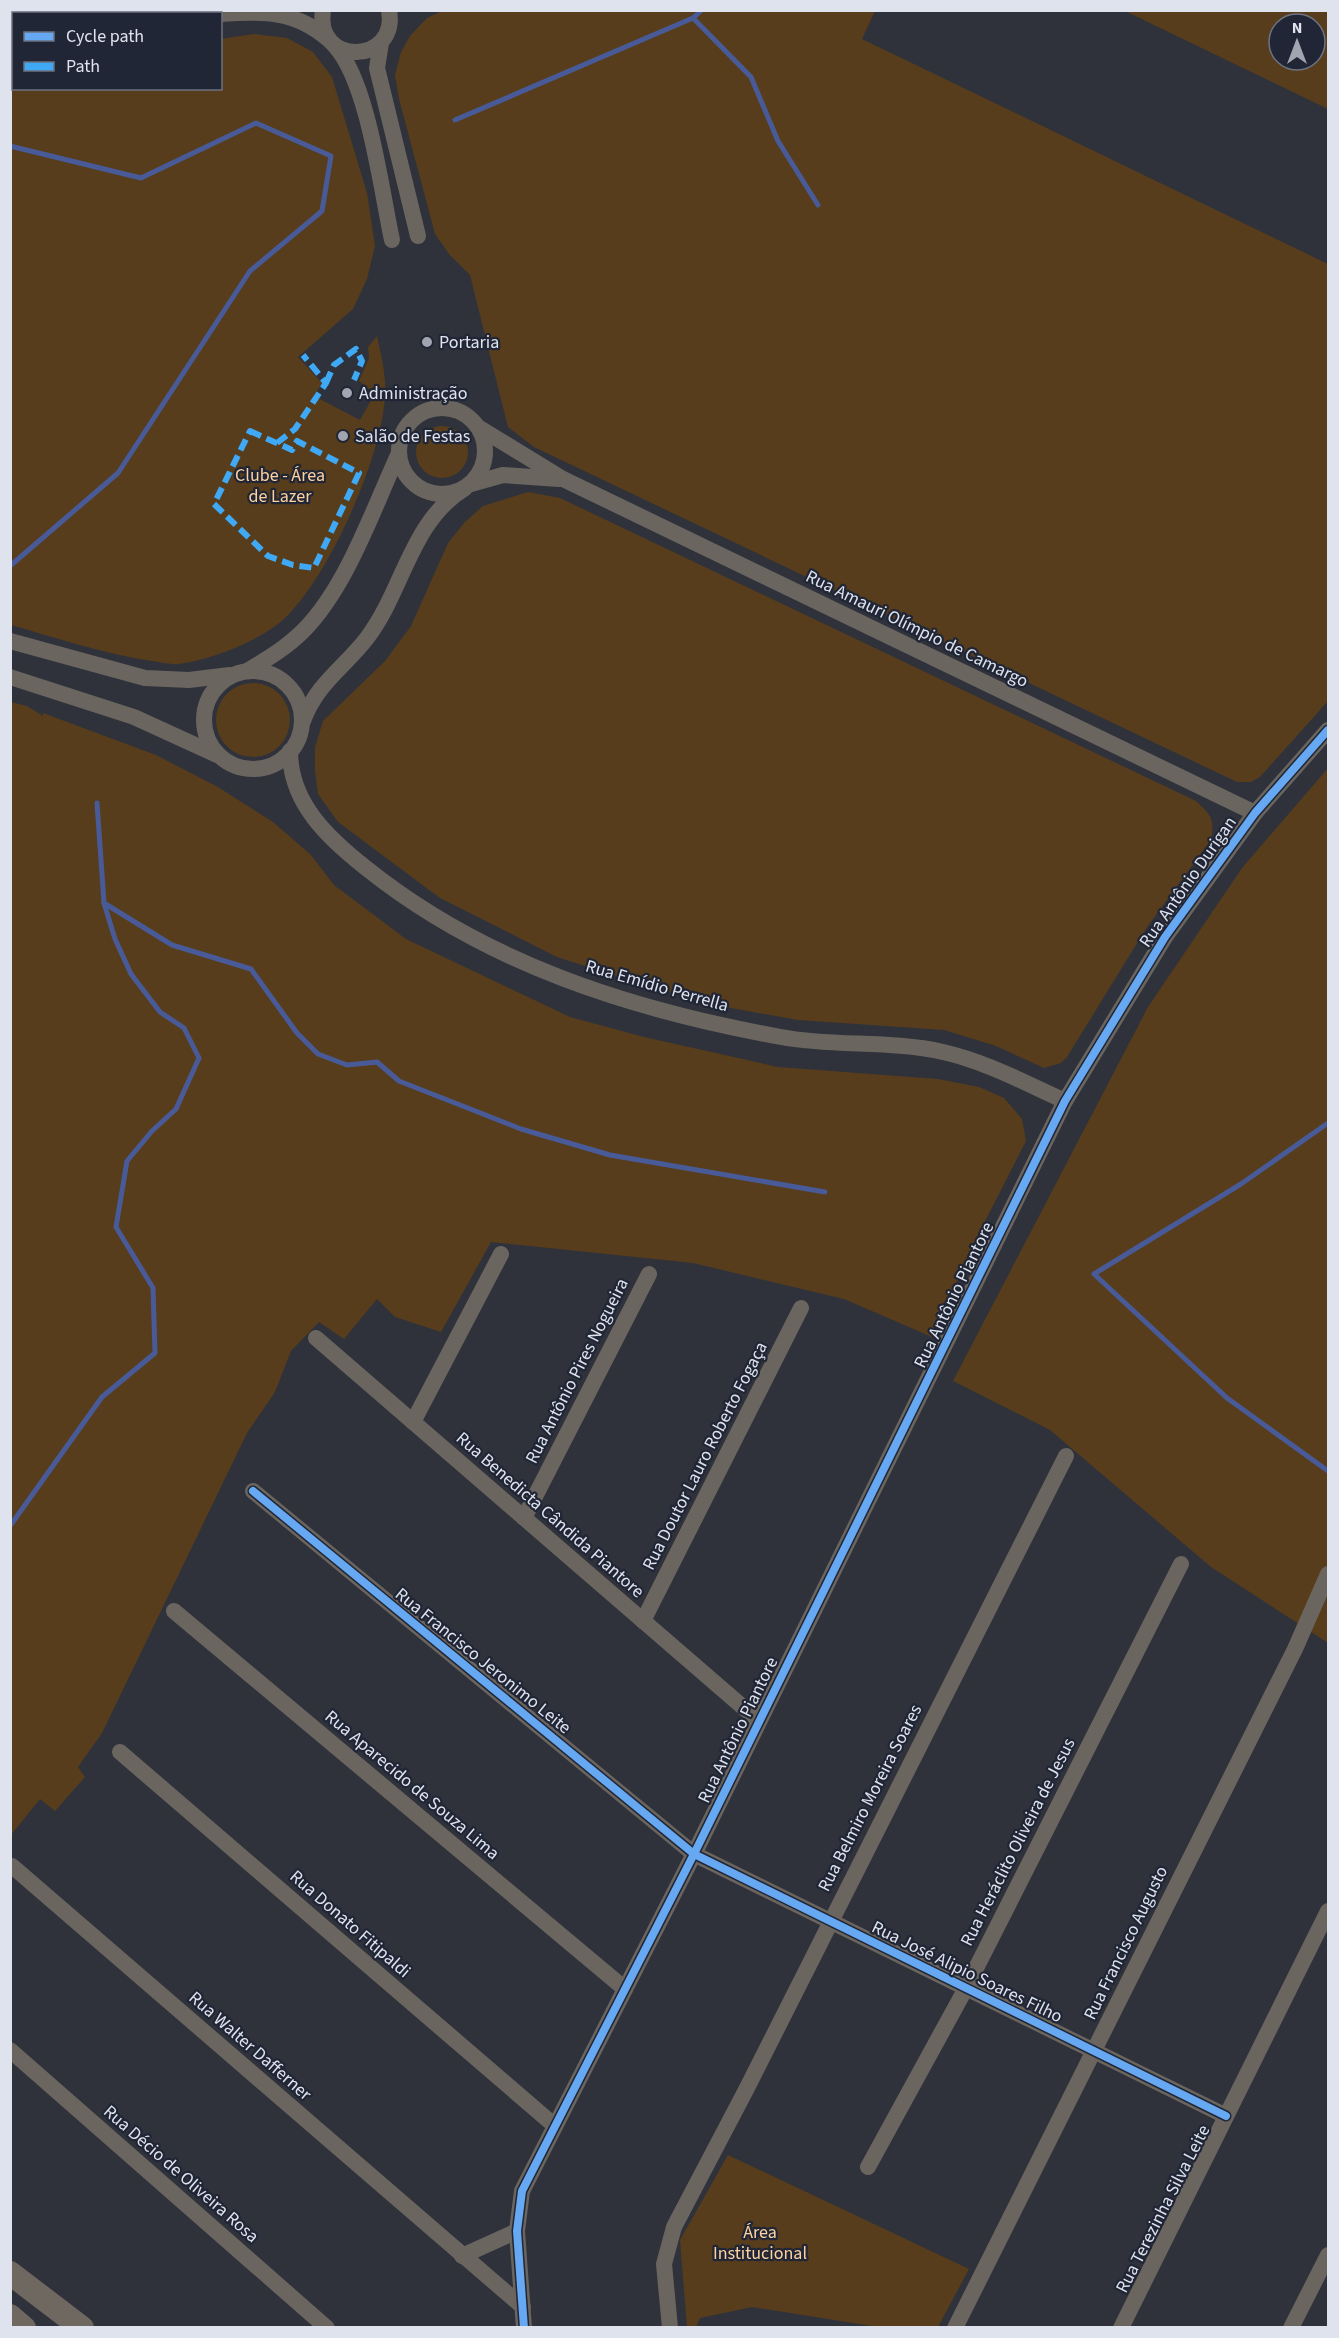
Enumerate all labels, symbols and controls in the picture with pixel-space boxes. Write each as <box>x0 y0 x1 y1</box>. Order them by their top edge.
legend <box>12 12 222 90</box>
north arrow <box>1267 12 1327 72</box>
text: N <box>1292 17 1302 39</box>
text: Cycle path <box>66 24 144 49</box>
text: Path <box>66 54 100 79</box>
place label: Portaria <box>439 330 499 355</box>
marker: Portaria <box>420 335 434 349</box>
place label: Administração <box>359 381 467 406</box>
marker: Administração <box>340 386 354 400</box>
place label: Salão de Festas <box>355 424 470 449</box>
marker: Salão de Festas <box>336 429 350 443</box>
park label: Clube - Área de Lazer <box>235 463 325 509</box>
street label: Rua Amauri Olímpio de Camargo <box>802 564 1032 694</box>
street label: Rua Antônio Durigan <box>1133 811 1243 953</box>
street label: Rua Emídio Perrella <box>583 954 731 1018</box>
street label: Rua Antônio Piantore <box>908 1218 1000 1372</box>
street label: Rua Antônio Pires Nogueira <box>519 1274 635 1468</box>
street label: Rua Doutor Lauro Roberto Fogaça <box>636 1337 774 1575</box>
street label: Rua Benedicta Cândida Piantore <box>450 1426 650 1604</box>
street label: Rua Francisco Jeronimo Leite <box>390 1582 576 1740</box>
street label: Rua Antônio Piantore <box>692 1653 784 1807</box>
street label: Rua Belmiro Moreira Soares <box>812 1700 928 1896</box>
street label: Rua Aparecido de Souza Lima <box>319 1704 505 1866</box>
street label: Rua Heráclito Oliveira de Jesus <box>954 1734 1082 1950</box>
street label: Rua Francisco Augusto <box>1078 1862 1174 2024</box>
street label: Rua Donato Fitipaldi <box>284 1864 416 1984</box>
street label: Rua José Alipio Soares Filho <box>867 1915 1067 2029</box>
street label: Rua Walter Dafferner <box>183 1986 317 2107</box>
street label: Rua Décio de Oliveira Rosa <box>98 2099 264 2249</box>
street label: Rua Terezinha Silva Leite <box>1110 2121 1216 2297</box>
park label: Área Institucional <box>713 2220 807 2266</box>

